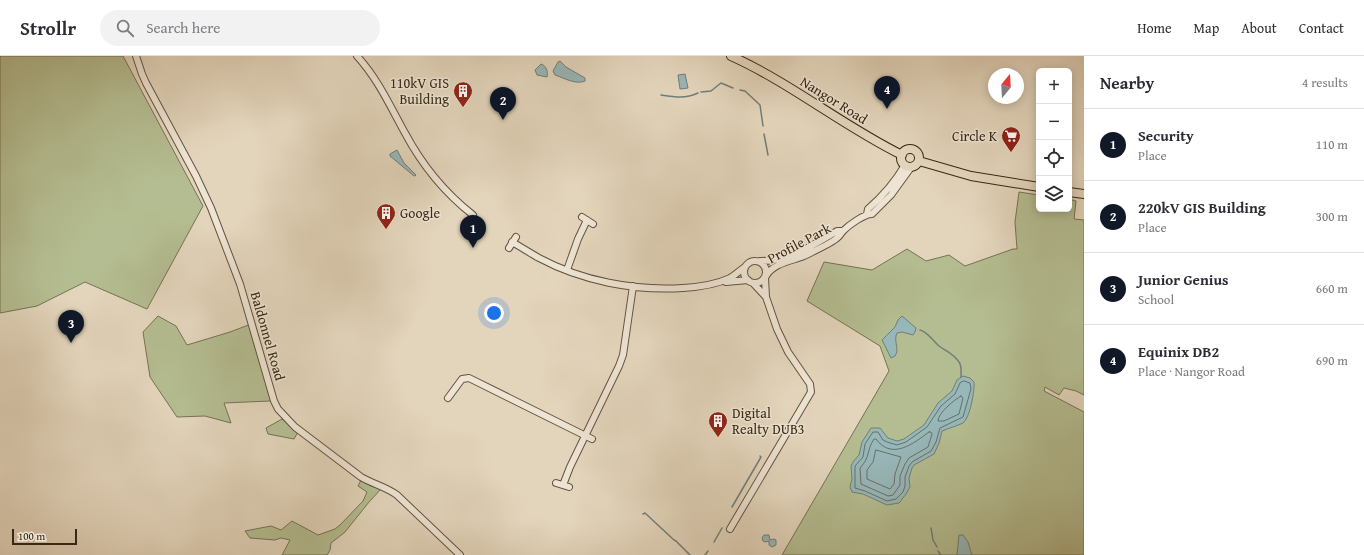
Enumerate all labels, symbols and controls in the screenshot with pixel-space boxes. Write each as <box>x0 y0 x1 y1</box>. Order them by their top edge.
search box <box>100 10 380 46</box>
text: Strollr <box>20 14 76 42</box>
icon: search <box>114 17 136 39</box>
text: Search here <box>146 17 220 38</box>
text: Home <box>1137 18 1172 38</box>
text: Map <box>1194 18 1219 38</box>
text: About <box>1241 18 1277 38</box>
text: Contact <box>1299 18 1344 38</box>
north arrow <box>988 68 1024 104</box>
map controls <box>1036 68 1072 212</box>
button: + <box>1036 68 1072 104</box>
text: Nearby <box>1100 70 1154 95</box>
street label: Nangor Road <box>797 71 872 129</box>
place label: 110kV GIS Building <box>390 73 449 109</box>
text: 4 results <box>1302 73 1348 92</box>
pin: 4 <box>874 76 900 109</box>
building icon: 110kV GIS Building <box>452 80 474 108</box>
pin: 2 <box>490 87 516 120</box>
button: − <box>1036 104 1072 140</box>
supermarket icon: Circle K <box>1000 125 1022 153</box>
text: Security <box>1138 125 1194 146</box>
place label: Circle K <box>952 126 998 146</box>
text: 1 <box>1110 135 1116 154</box>
text: 110 m <box>1316 135 1348 154</box>
button: locate <box>1036 140 1072 176</box>
text: Place <box>1138 146 1167 165</box>
button: layers <box>1036 176 1072 212</box>
text: 220kV GIS Building <box>1138 197 1266 218</box>
building icon: Google <box>375 202 397 230</box>
place label: Google <box>400 203 440 223</box>
text: 2 <box>1110 207 1116 226</box>
text: 300 m <box>1316 207 1348 226</box>
pin: 1 <box>460 215 486 248</box>
street label: Profile Park <box>764 217 835 268</box>
text: Place <box>1138 218 1167 237</box>
text: Junior Genius <box>1138 269 1229 290</box>
text: 3 <box>1110 279 1116 298</box>
text: 660 m <box>1316 279 1348 298</box>
street label: Baldonnel Road <box>246 289 290 383</box>
text: School <box>1138 290 1174 309</box>
your location <box>484 303 504 323</box>
pin: 3 <box>58 310 84 343</box>
text: Equinix DB2 <box>1138 341 1219 362</box>
text: 4 <box>1110 351 1116 370</box>
text: 690 m <box>1316 351 1348 370</box>
text: Place · Nangor Road <box>1138 362 1245 381</box>
place label: Digital Realty DUB3 <box>732 403 805 439</box>
building icon: Digital Realty DUB3 <box>707 410 729 438</box>
scale bar <box>12 527 77 546</box>
text: 100 m <box>18 528 45 544</box>

